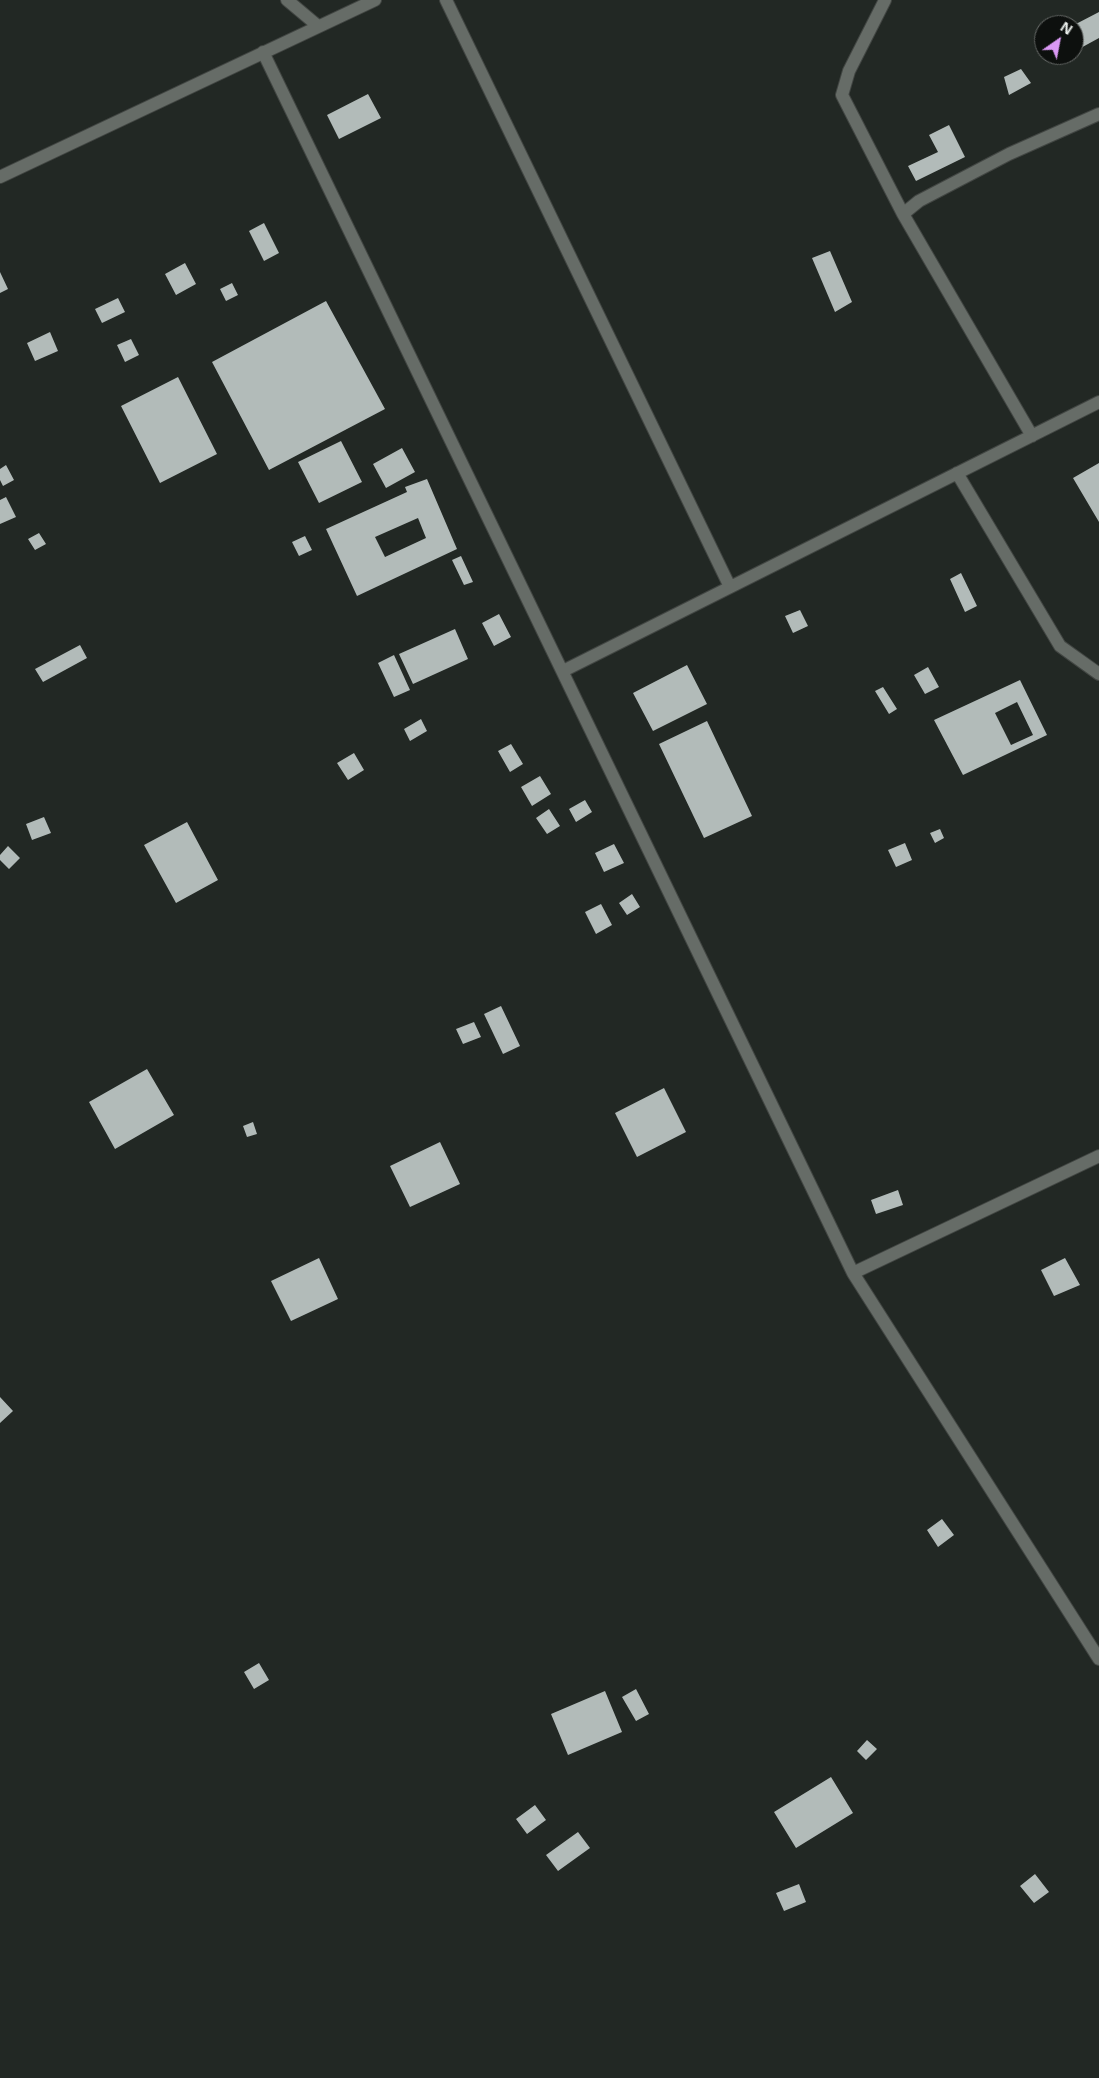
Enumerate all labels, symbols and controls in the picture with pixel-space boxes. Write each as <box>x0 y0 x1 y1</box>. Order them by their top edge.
north arrow <box>1034 15 1084 65</box>
text: N <box>1057 17 1077 39</box>

